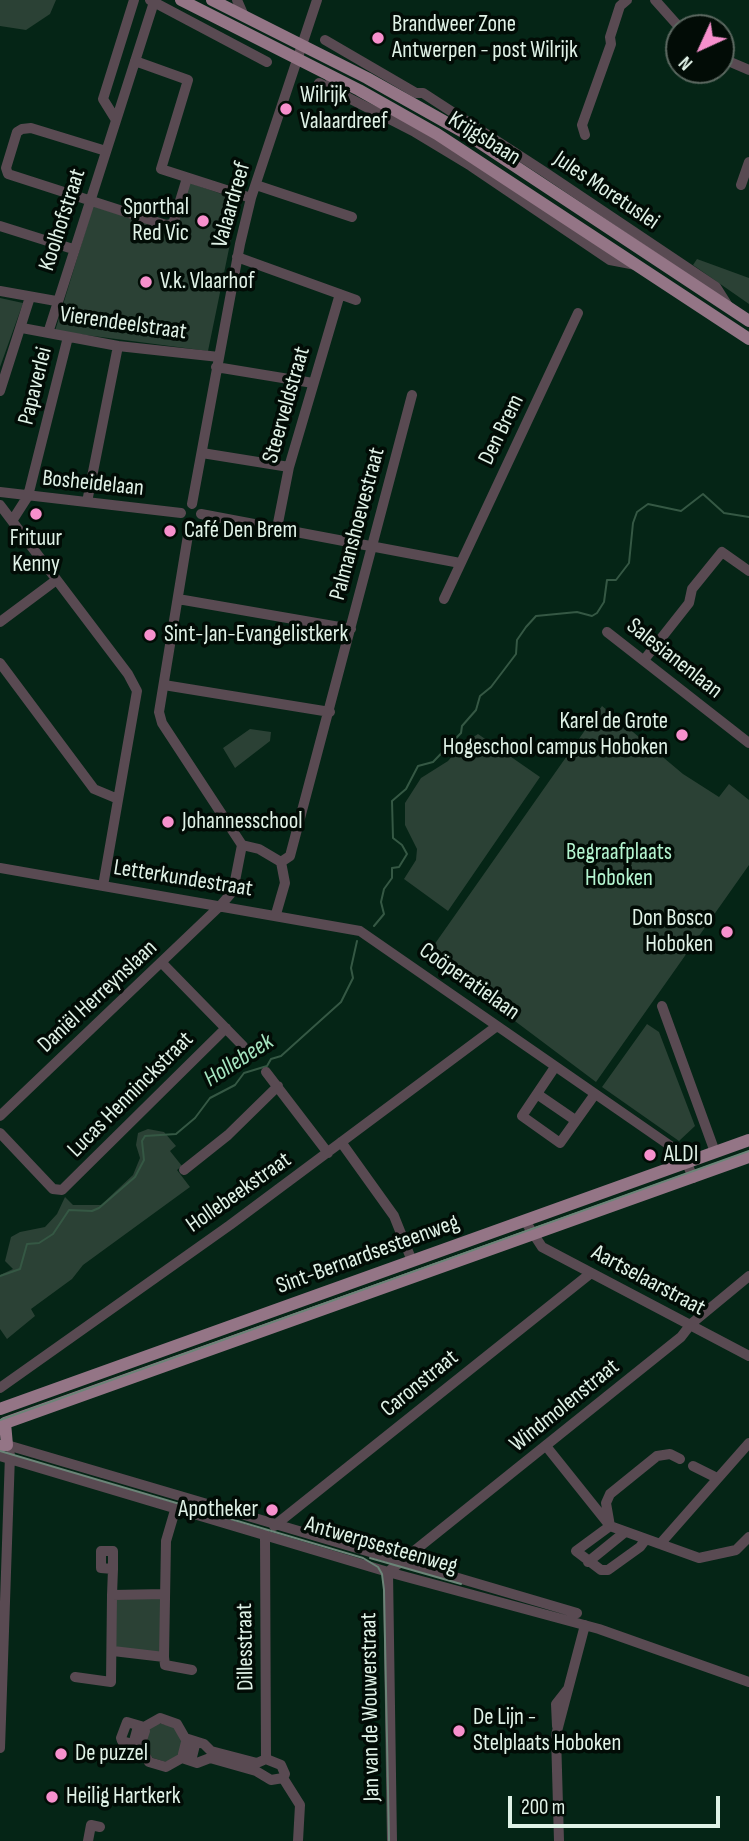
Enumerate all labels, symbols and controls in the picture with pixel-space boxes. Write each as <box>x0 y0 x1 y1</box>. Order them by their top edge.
place label: Brandweer Zone Antwerpen - post Wilrijk <box>392 11 578 65</box>
north arrow <box>665 14 735 84</box>
marker: Brandweer Zone Antwerpen - post Wilrijk <box>370 30 386 46</box>
text: N <box>674 51 698 75</box>
place label: Wilrijk Valaardreef <box>300 82 388 136</box>
marker: Wilrijk Valaardreef <box>278 101 294 117</box>
street label: Krijgsbaan <box>443 106 525 172</box>
street label: Jules Moretuslei <box>548 146 664 236</box>
street label: Valaardreef <box>207 159 257 251</box>
street label: Koolhofstraat <box>34 166 92 274</box>
place label: Sporthal Red Vic <box>123 194 189 248</box>
marker: Sporthal Red Vic <box>195 213 211 229</box>
place label: V.k. Vlaarhof <box>160 268 255 296</box>
marker: V.k. Vlaarhof <box>138 274 154 290</box>
street label: Vierendeelstraat <box>58 301 188 347</box>
street label: Papaverlei <box>13 344 59 428</box>
street label: Steerveldstraat <box>257 344 317 466</box>
street label: Den Brem <box>473 390 531 470</box>
street label: Palmanshoevestraat <box>324 445 392 603</box>
street label: Bosheidelaan <box>41 465 145 503</box>
marker: Frituur Kenny <box>28 506 44 522</box>
place label: Café Den Brem <box>184 517 297 545</box>
marker: Café Den Brem <box>162 523 178 539</box>
place label: Frituur Kenny <box>10 525 62 579</box>
street label: Salesianenlaan <box>620 613 728 705</box>
place label: Sint-Jan-Evangelistkerk <box>164 621 348 649</box>
marker: Sint-Jan-Evangelistkerk <box>142 627 158 643</box>
place label: Karel de Grote Hogeschool campus Hoboken <box>443 708 668 762</box>
marker: Karel de Grote Hogeschool campus Hoboken <box>674 727 690 743</box>
place label: Johannesschool <box>182 808 303 836</box>
marker: Johannesschool <box>160 814 176 830</box>
park label: Begraafplaats Hoboken <box>566 839 672 893</box>
street label: Letterkundestraat <box>111 854 255 904</box>
place label: Don Bosco Hoboken <box>632 905 713 959</box>
marker: Don Bosco Hoboken <box>719 924 735 940</box>
street label: Daniël Herreynslaan <box>33 935 163 1059</box>
street label: Coöperatielaan <box>413 937 525 1027</box>
street label: Lucas Henninckstraat <box>62 1026 200 1164</box>
water label: Hollebeek <box>199 1028 279 1094</box>
place label: ALDI <box>664 1141 698 1169</box>
street label: Hollebeekstraat <box>181 1147 297 1239</box>
marker: ALDI <box>642 1147 658 1163</box>
street label: Sint-Bernardsesteenweg <box>273 1209 463 1301</box>
street label: Aartselaarstraat <box>586 1240 710 1322</box>
street label: Caronstraat <box>376 1344 464 1424</box>
street label: Windmolenstraat <box>505 1354 625 1458</box>
place label: Apotheker <box>178 1496 258 1524</box>
marker: Apotheker <box>264 1502 280 1518</box>
street label: Antwerpsesteenweg <box>301 1511 461 1581</box>
street label: Dillesstraat <box>231 1603 261 1691</box>
street label: Jan van de Wouwerstraat <box>356 1612 386 1802</box>
place label: De Lijn - Stelplaats Hoboken <box>473 1704 621 1758</box>
marker: De Lijn - Stelplaats Hoboken <box>451 1723 467 1739</box>
place label: De puzzel <box>75 1740 148 1768</box>
marker: De puzzel <box>53 1746 69 1762</box>
scale bar <box>511 1782 723 1826</box>
place label: Heilig Hartkerk <box>66 1783 181 1811</box>
marker: Heilig Hartkerk <box>44 1789 60 1805</box>
text: 200 m <box>521 1795 565 1820</box>

